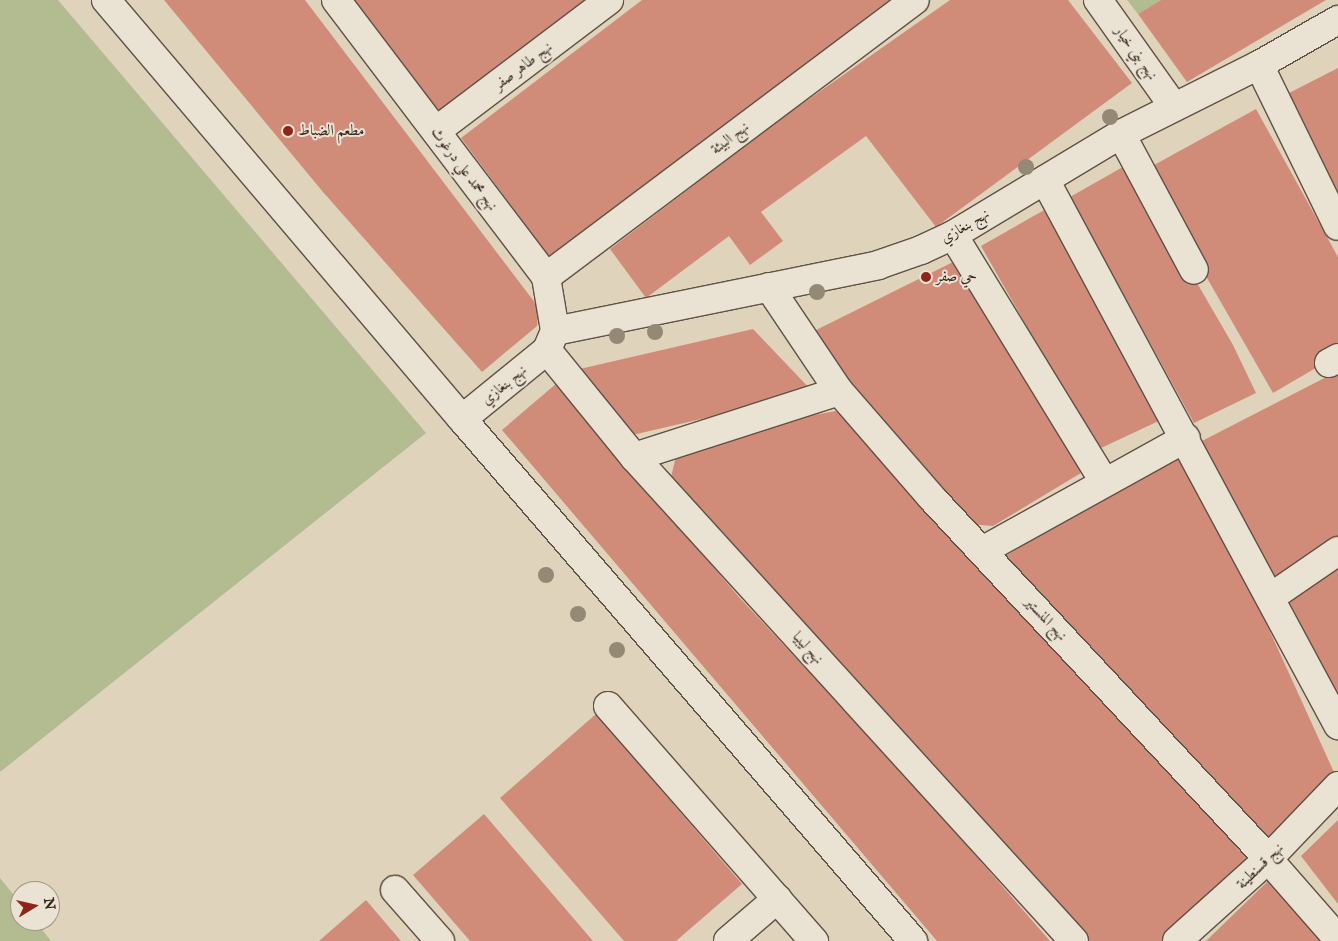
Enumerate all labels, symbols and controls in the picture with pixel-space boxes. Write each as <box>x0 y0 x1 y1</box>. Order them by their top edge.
street label: نهج بني خيار <box>1111 22 1161 84</box>
street label: نهج طاهر صفر <box>490 38 556 94</box>
street label: نهج البيئة <box>707 118 753 158</box>
place label: مطعم الضباط <box>298 122 364 140</box>
street label: نهج محمد علي درغوث <box>427 124 501 214</box>
marker: مطعم الضباط <box>282 125 294 137</box>
street label: نهج بنغازي <box>937 205 993 247</box>
place label: حي صفر <box>936 268 977 286</box>
marker: حي صفر <box>920 271 932 283</box>
street label: نهج بنغازي <box>478 361 530 409</box>
street label: نهج المنستير <box>1021 593 1071 645</box>
street label: نهج ليبيا <box>789 628 827 668</box>
street label: نهج قسنطينة <box>1233 839 1287 893</box>
north arrow <box>10 881 60 931</box>
text: N <box>39 896 59 911</box>

